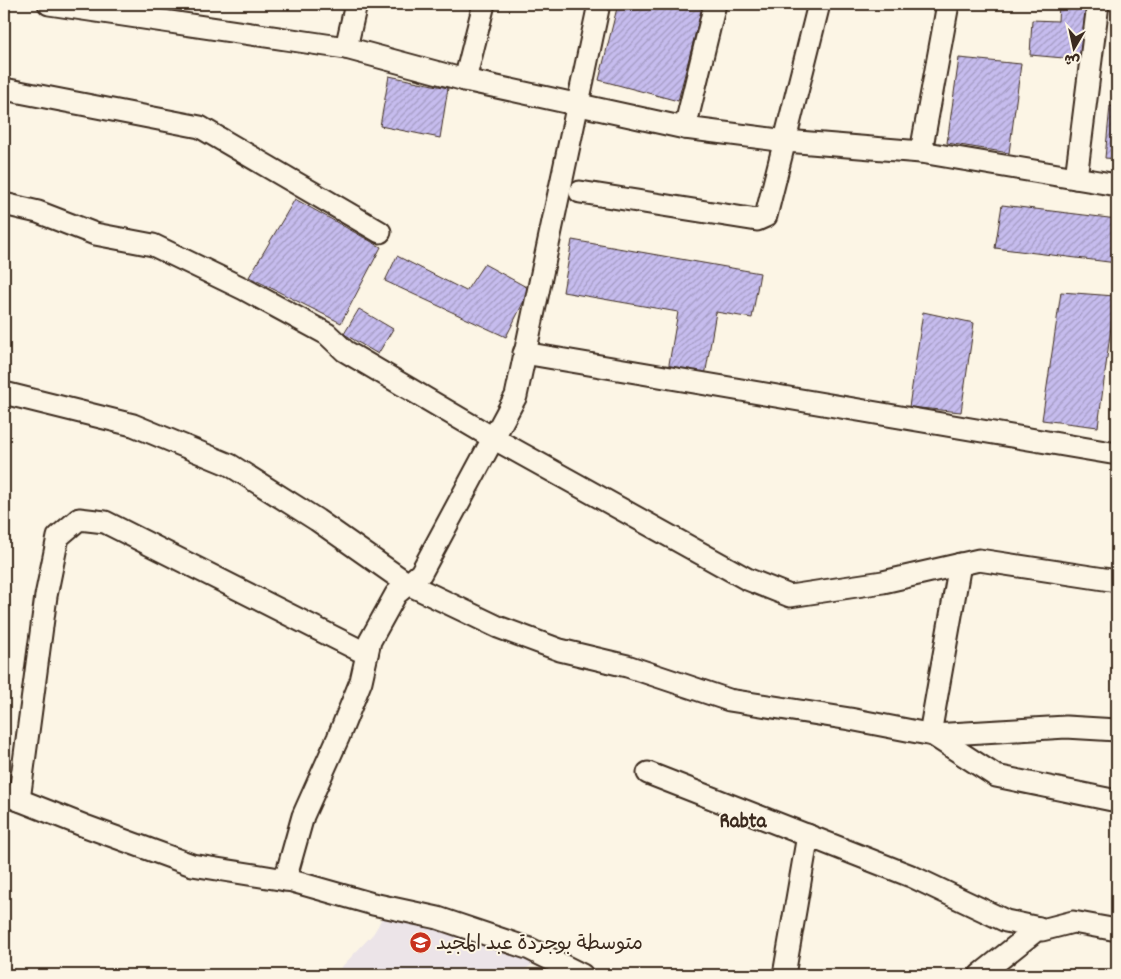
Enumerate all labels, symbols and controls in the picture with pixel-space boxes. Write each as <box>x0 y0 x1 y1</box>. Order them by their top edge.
north arrow <box>1048 22 1098 72</box>
text: ش <box>1063 48 1081 70</box>
district label: Rabta <box>720 808 768 838</box>
school or university icon: متوسطة بوجردة عبد المجيد <box>408 930 432 954</box>
place label: متوسطة بوجردة عبد المجيد <box>436 931 643 959</box>

